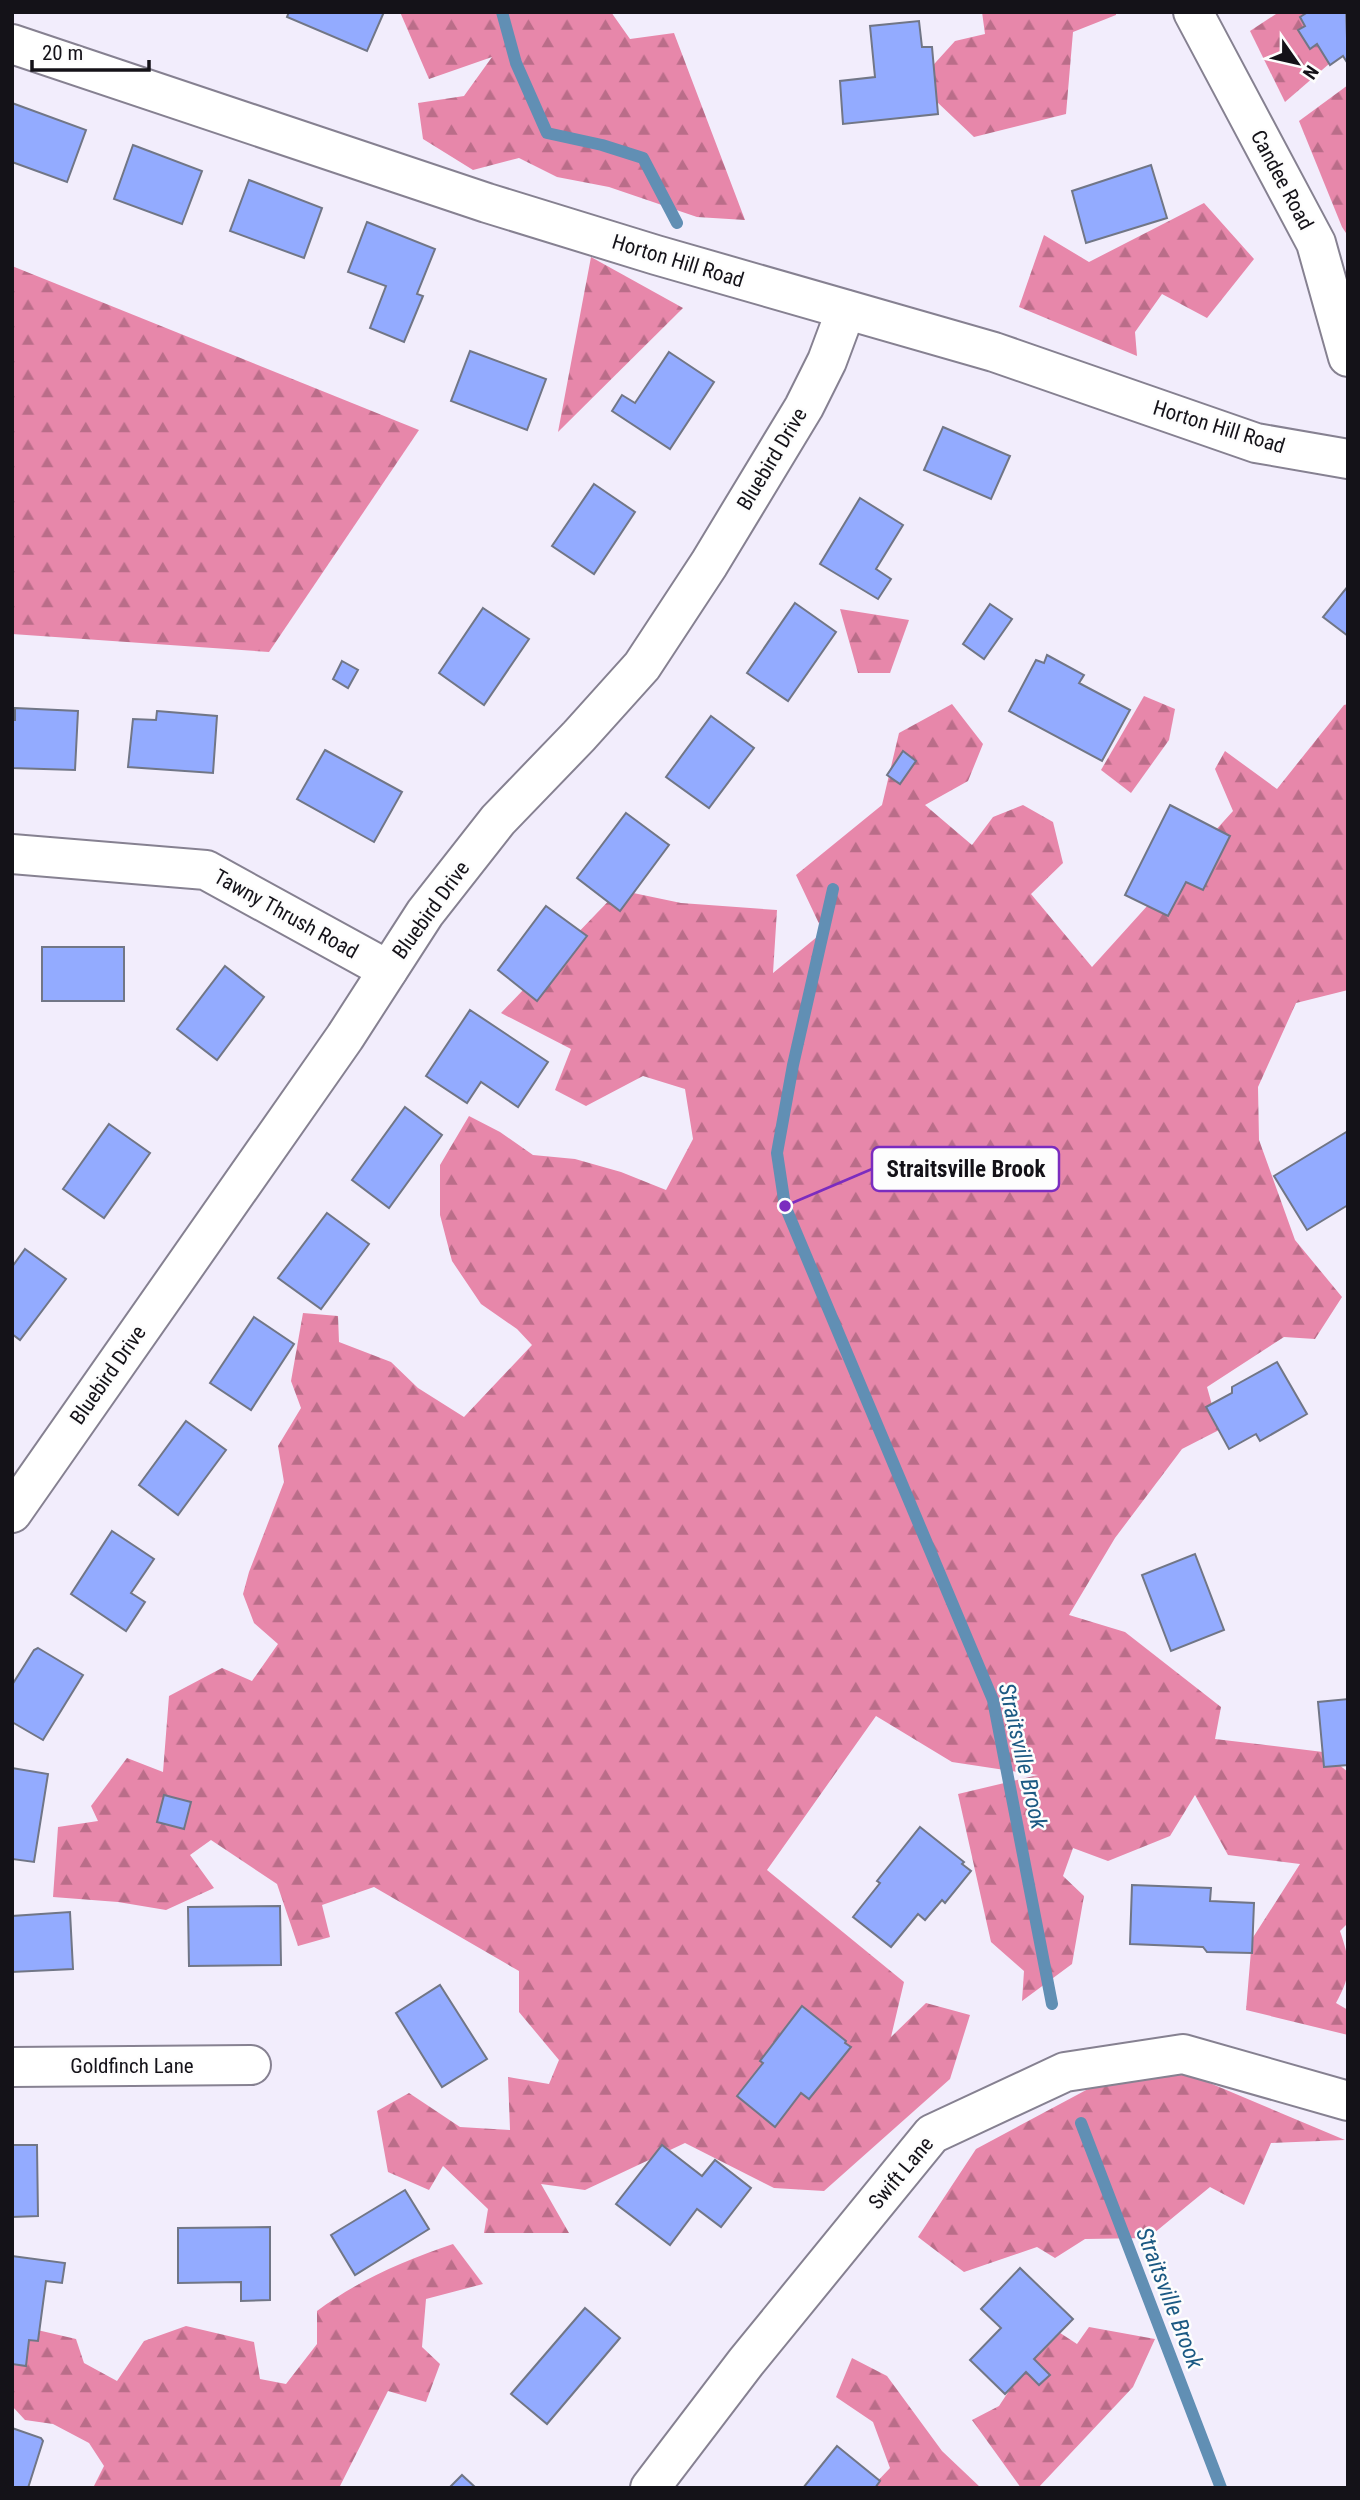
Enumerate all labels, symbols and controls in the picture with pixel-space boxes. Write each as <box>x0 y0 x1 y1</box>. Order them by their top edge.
scale bar <box>32 28 149 72</box>
north arrow <box>1262 28 1332 98</box>
text: 20 m <box>42 41 83 65</box>
text: N <box>1298 61 1323 83</box>
street label: Candee Road <box>1246 126 1318 234</box>
street label: Horton Hill Road <box>609 230 747 292</box>
street label: Horton Hill Road <box>1150 396 1288 458</box>
street label: Bluebird Drive <box>732 403 812 514</box>
street label: Bluebird Drive <box>388 856 475 963</box>
street label: Tawny Thrush Road <box>210 864 362 964</box>
callout: Straitsville Brook <box>872 1147 1059 1191</box>
text: Straitsville Brook <box>887 1156 1046 1183</box>
street label: Bluebird Drive <box>65 1321 151 1429</box>
water label: Straitsville Brook <box>993 1681 1053 1833</box>
street label: Goldfinch Lane <box>70 2054 194 2078</box>
street label: Swift Lane <box>864 2132 938 2214</box>
water label: Straitsville Brook <box>1130 2224 1209 2373</box>

